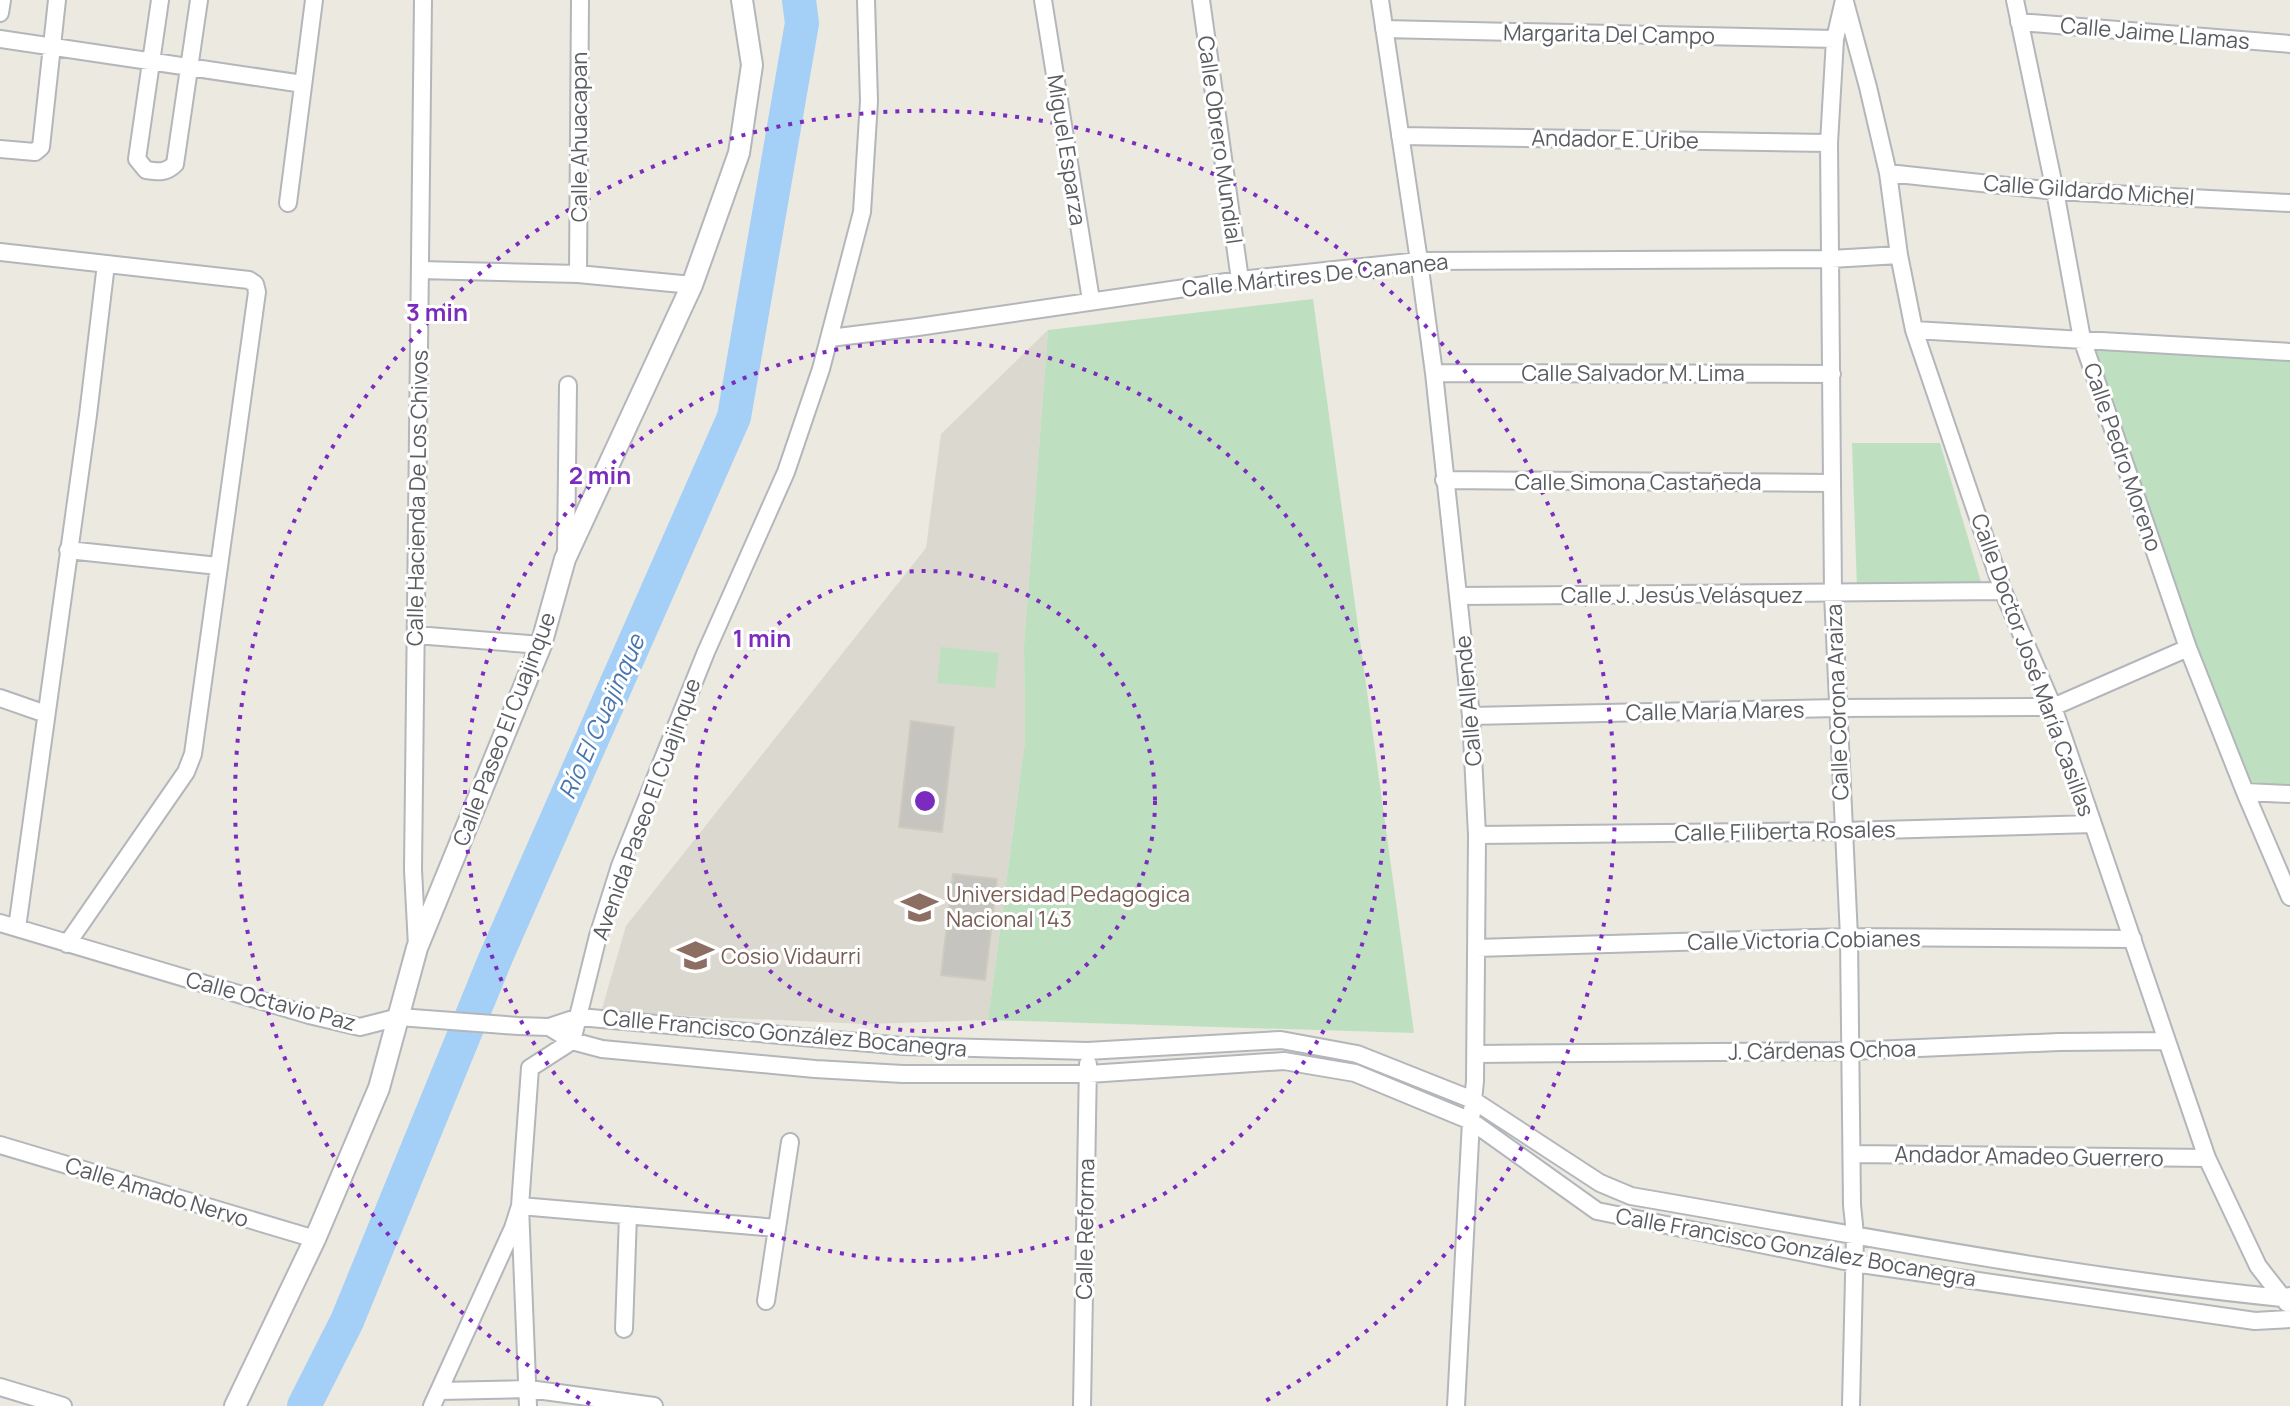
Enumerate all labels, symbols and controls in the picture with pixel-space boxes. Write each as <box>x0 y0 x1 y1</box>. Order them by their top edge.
street label: Calle Jaime Llamas <box>2059 10 2251 56</box>
street label: Margarita Del Campo <box>1503 17 1715 51</box>
street label: Calle Obrero Mundial <box>1191 34 1249 246</box>
street label: Calle Ahuacapan <box>564 52 594 222</box>
street label: Miguel Esparza <box>1040 72 1094 228</box>
street label: Andador E. Uribe <box>1531 123 1699 155</box>
street label: Calle Gildardo Michel <box>1982 168 2196 212</box>
street label: Calle Mártires De Cananea <box>1180 246 1450 304</box>
text: 3 min <box>406 295 468 328</box>
street label: Calle Hacienda De Los Chivos <box>399 350 435 646</box>
street label: Calle Salvador M. Lima <box>1521 358 1745 388</box>
street label: Calle Pedro Moreno <box>2077 359 2169 555</box>
text: 2 min <box>569 458 631 491</box>
street label: Calle Simona Castañeda <box>1514 467 1762 497</box>
street label: Calle Doctor José María Casillas <box>1964 509 2102 821</box>
street label: Calle J. Jesús Velásquez <box>1561 580 1803 610</box>
street label: Calle Corona Araiza <box>1819 603 1855 801</box>
street label: Calle Paseo El Cuajinque <box>446 608 563 850</box>
text: 1 min <box>733 621 791 654</box>
water label: Río El Cuajinque <box>550 627 652 804</box>
street label: Calle Allende <box>1447 634 1489 768</box>
street label: Avenida Paseo El Cuajinque <box>585 674 707 944</box>
street label: Calle María Mares <box>1625 694 1805 728</box>
centre of rings <box>911 787 939 815</box>
street label: Calle Filiberta Rosales <box>1674 814 1896 848</box>
place label: Universidad Pedagogica Nacional 143 <box>946 879 1190 934</box>
school or university icon: Universidad Pedagogica Nacional 143 <box>901 888 939 926</box>
street label: Calle Victoria Cobianes <box>1687 923 1921 957</box>
school or university icon: Cosio Vidaurri <box>676 937 714 975</box>
place label: Cosio Vidaurri <box>721 941 861 971</box>
street label: Calle Octavio Paz <box>183 964 359 1038</box>
street label: Calle Francisco González Bocanegra <box>602 1002 968 1064</box>
street label: J. Cárdenas Ochoa <box>1728 1033 1916 1067</box>
street label: Andador Amadeo Guerrero <box>1894 1139 2164 1173</box>
street label: Calle Amado Nervo <box>62 1150 252 1234</box>
street label: Calle Reforma <box>1069 1158 1101 1300</box>
street label: Calle Francisco González Bocanegra <box>1613 1201 1979 1293</box>

